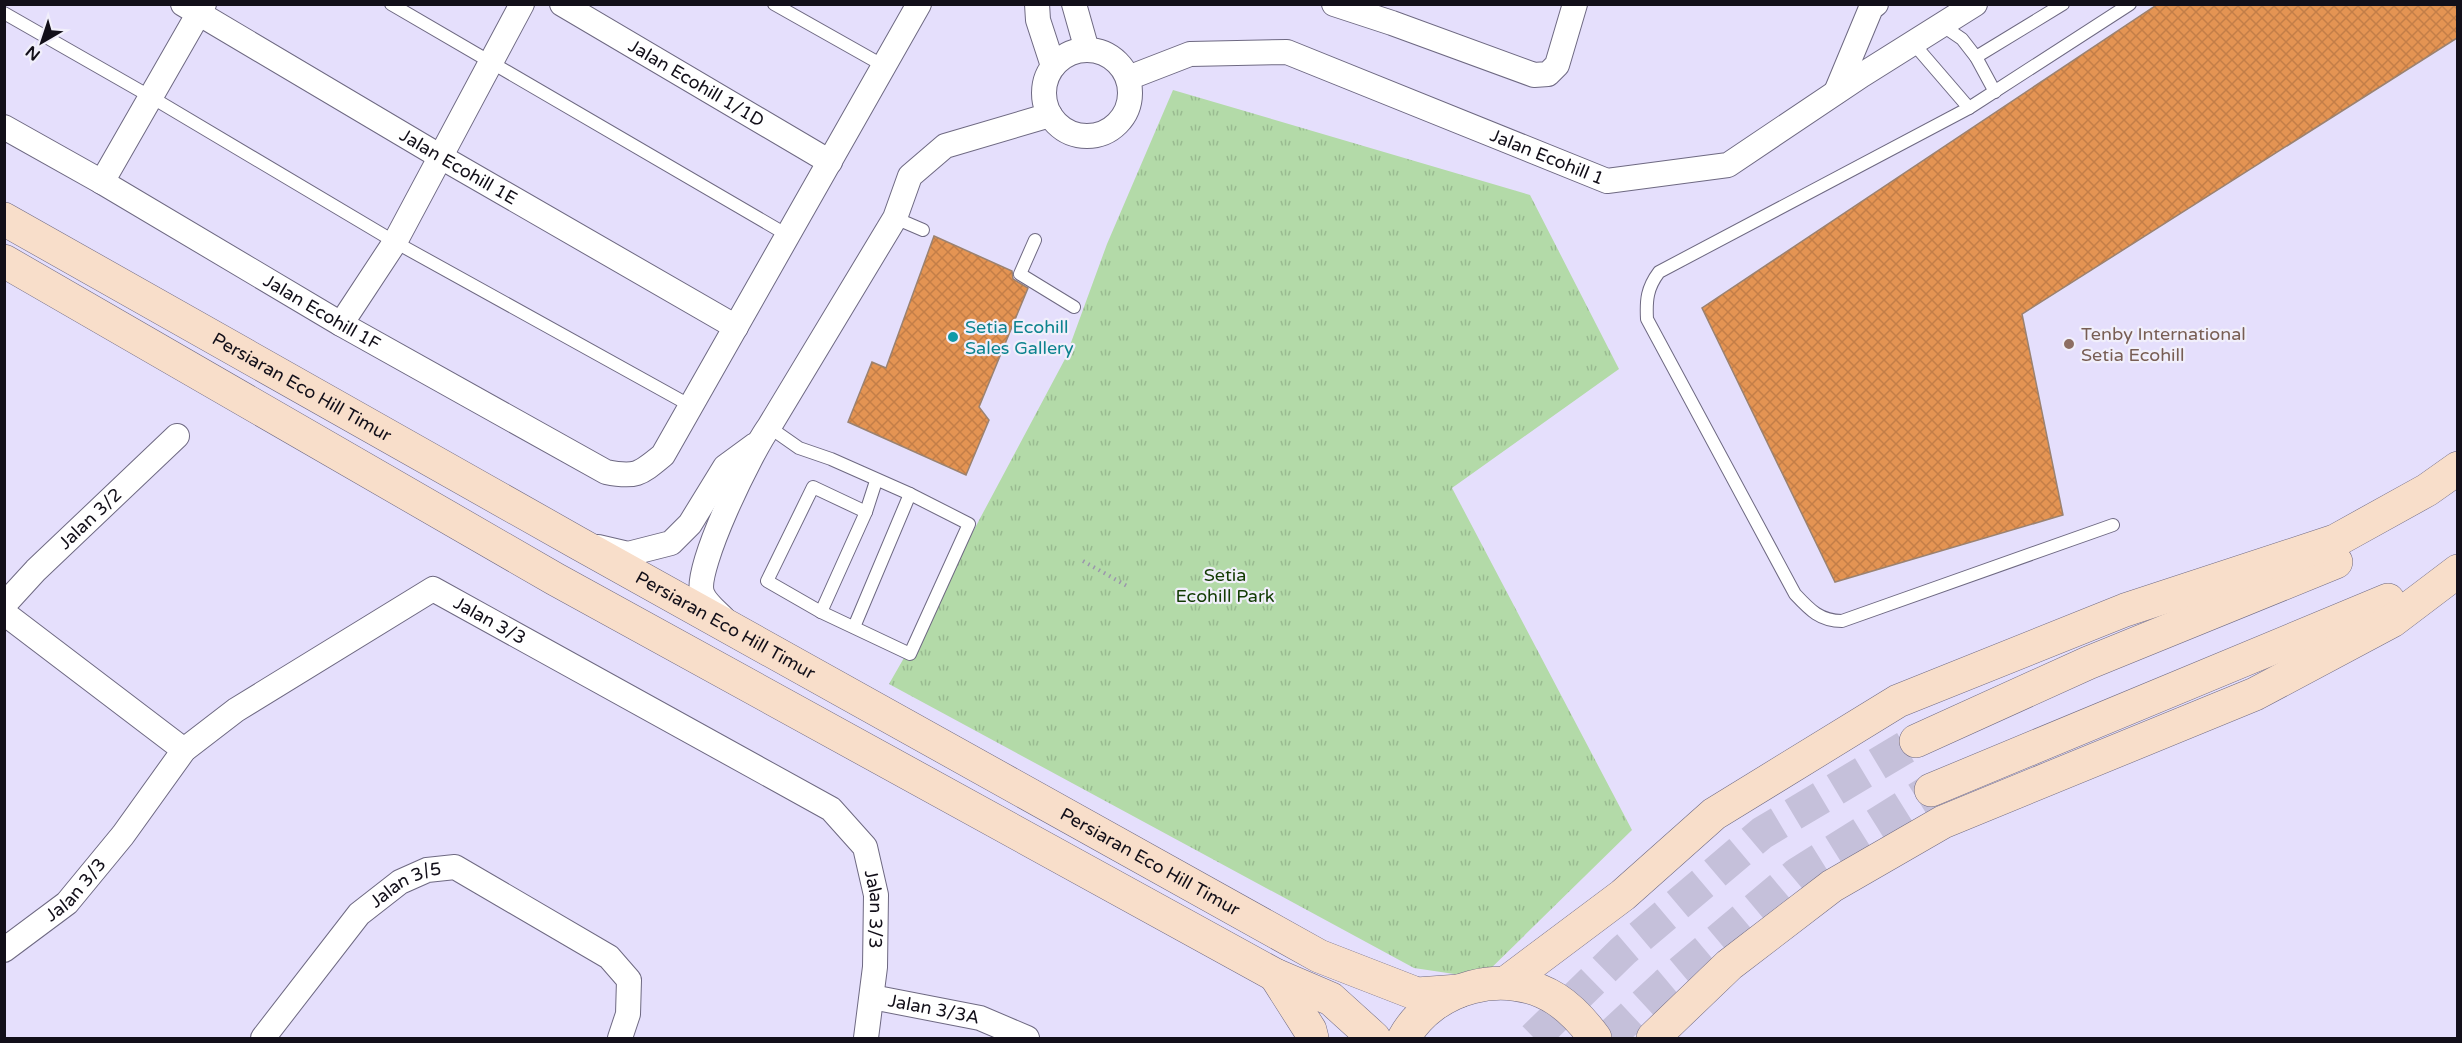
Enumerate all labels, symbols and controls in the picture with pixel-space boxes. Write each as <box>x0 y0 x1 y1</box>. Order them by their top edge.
north arrow <box>12 12 72 72</box>
street label: Jalan Ecohill 1/1D <box>625 35 768 132</box>
text: N <box>22 41 44 65</box>
street label: Jalan Ecohill 1E <box>396 124 521 210</box>
street label: Jalan Ecohill 1 <box>1487 124 1607 190</box>
street label: Jalan Ecohill 1F <box>259 269 384 355</box>
place label: Setia Ecohill Sales Gallery <box>965 316 1074 359</box>
place label: Tenby International Setia Ecohill <box>2081 323 2246 366</box>
street label: Persiaran Eco Hill Timur <box>208 328 395 447</box>
marker: Setia Ecohill Sales Gallery <box>946 330 960 344</box>
marker: Tenby International Setia Ecohill <box>2062 337 2076 351</box>
street label: Jalan 3/2 <box>54 483 126 554</box>
park label: Setia Ecohill Park <box>1175 564 1275 607</box>
street label: Persiaran Eco Hill Timur <box>632 566 819 684</box>
street label: Jalan 3/3 <box>450 592 530 649</box>
street label: Persiaran Eco Hill Timur <box>1056 803 1244 921</box>
street label: Jalan 3/3 <box>41 853 111 926</box>
street label: Jalan 3/5 <box>365 858 442 913</box>
street label: Jalan 3/3 <box>860 867 887 949</box>
street label: Jalan 3/3A <box>886 989 982 1029</box>

